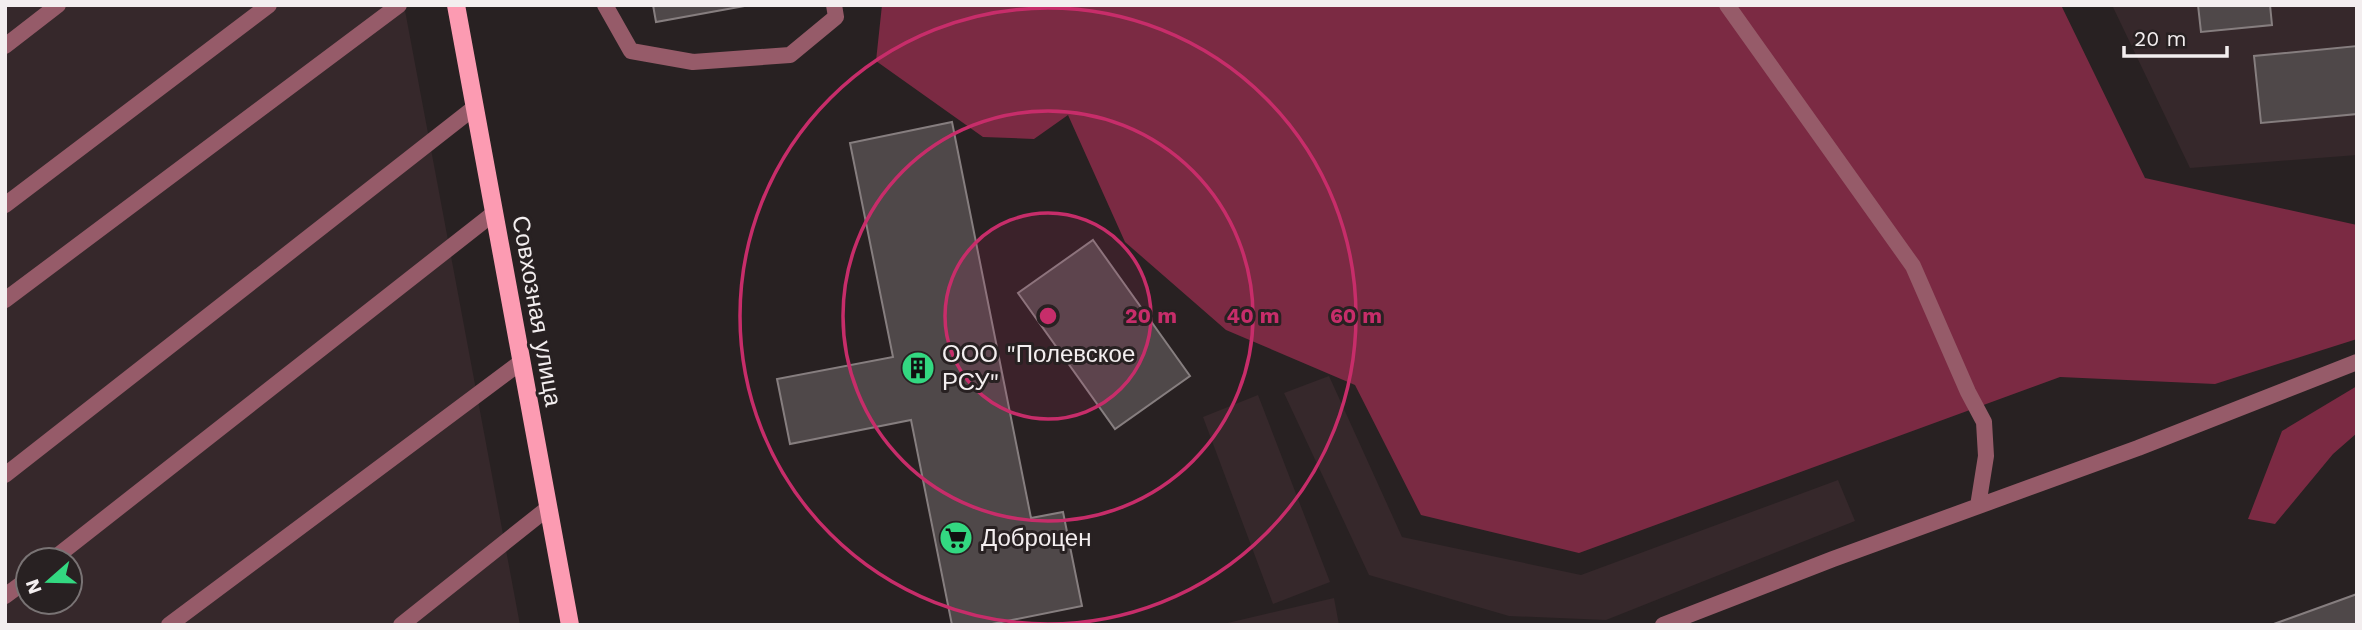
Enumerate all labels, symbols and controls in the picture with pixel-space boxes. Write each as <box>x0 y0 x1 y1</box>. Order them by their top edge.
scale bar <box>2124 14 2227 58</box>
text: 20 m <box>2134 26 2186 51</box>
street label: Совхозная улица <box>506 214 568 409</box>
text: 20 m <box>1125 303 1177 328</box>
text: 40 m <box>1227 303 1279 328</box>
text: 60 m <box>1330 303 1382 328</box>
centre of rings <box>1036 304 1060 328</box>
place label: ООО "Полевское РСУ" <box>942 340 1135 396</box>
building icon: ООО "Полевское РСУ" <box>899 349 937 387</box>
supermarket icon: Доброцен <box>937 519 975 557</box>
place label: Доброцен <box>981 524 1091 552</box>
north arrow <box>14 546 84 616</box>
text: N <box>20 576 47 597</box>

